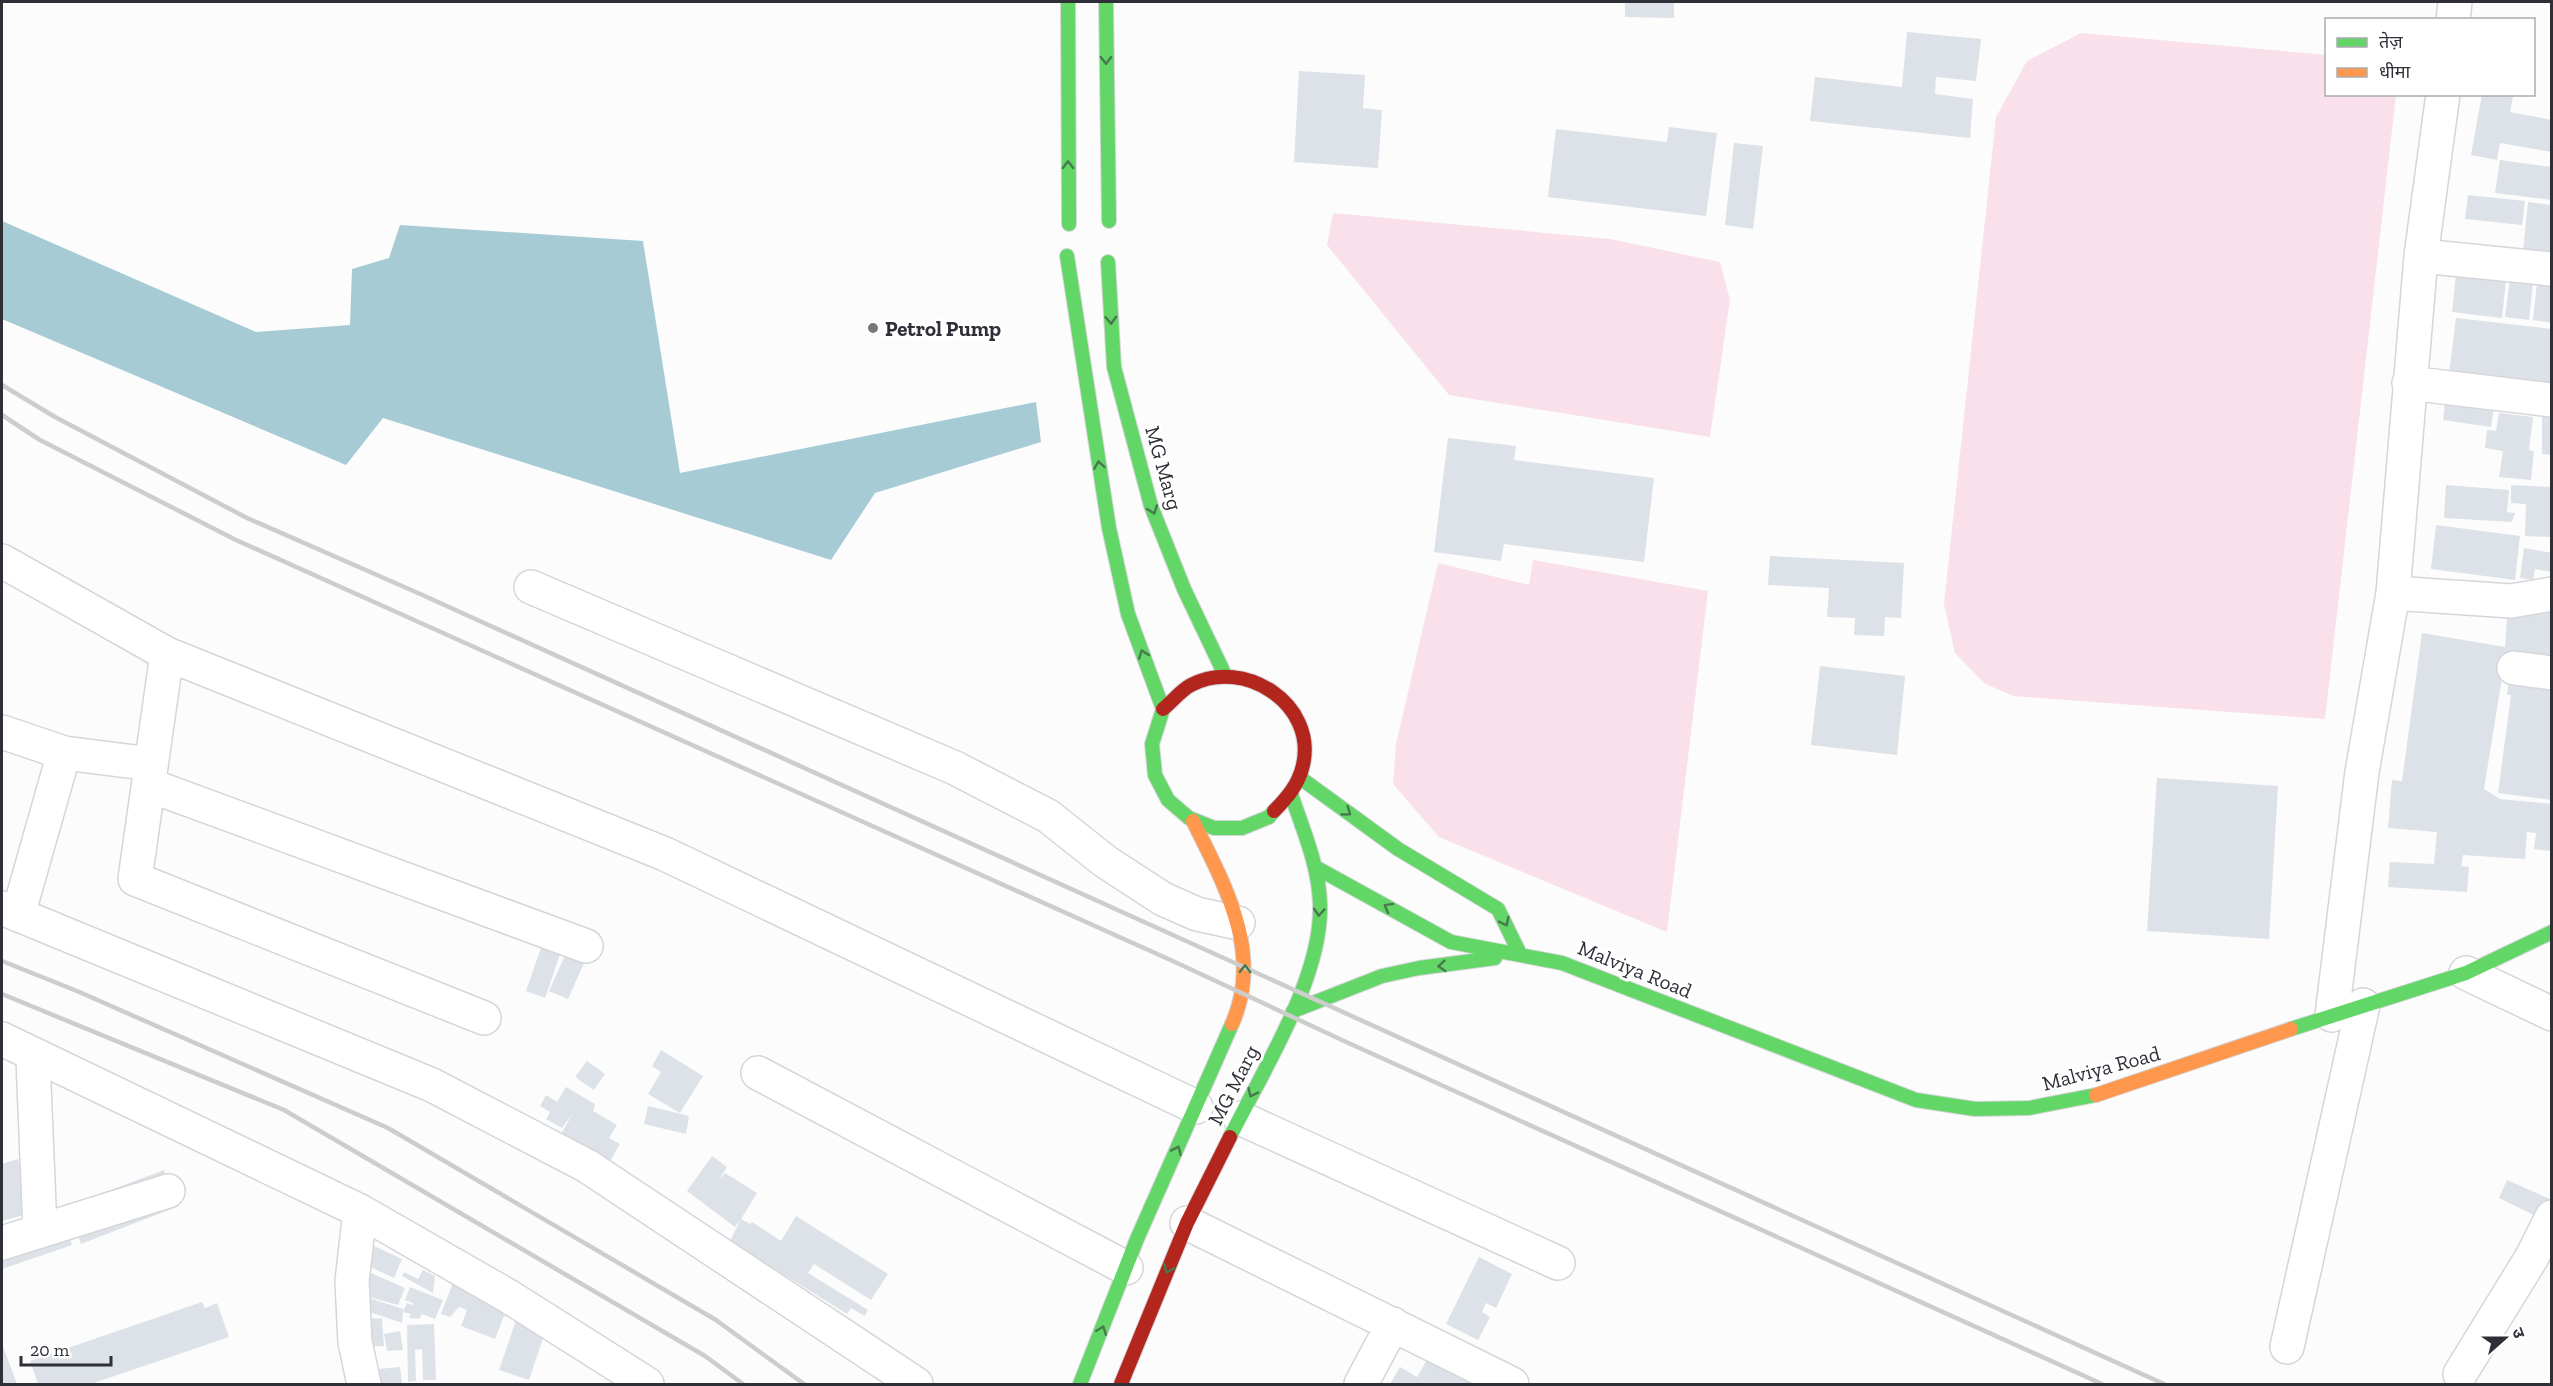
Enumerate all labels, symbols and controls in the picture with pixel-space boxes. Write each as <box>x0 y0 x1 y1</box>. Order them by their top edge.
legend <box>2325 18 2535 96</box>
text: तेज़ <box>2379 31 2403 53</box>
one-way arrow <box>1100 55 1112 64</box>
text: धीमा <box>2379 61 2410 83</box>
one-way arrow <box>1062 161 1074 170</box>
place label: Petrol Pump <box>885 316 1001 341</box>
one-way arrow <box>1105 316 1118 325</box>
marker: Petrol Pump <box>866 321 880 335</box>
street label: MG Marg <box>1140 423 1188 513</box>
one-way arrow <box>1094 460 1106 469</box>
one-way arrow <box>1146 504 1158 515</box>
one-way arrow <box>1138 649 1150 660</box>
one-way arrow <box>1340 805 1351 816</box>
one-way arrow <box>1384 903 1394 914</box>
one-way arrow <box>1313 907 1326 916</box>
one-way arrow <box>1498 916 1509 927</box>
street label: Malviya Road <box>1574 935 1696 1003</box>
one-way arrow <box>1437 959 1446 972</box>
one-way arrow <box>1239 965 1251 974</box>
street label: MG Marg <box>1202 1040 1264 1129</box>
street label: Malviya Road <box>2039 1040 2163 1096</box>
one-way arrow <box>1248 1087 1260 1098</box>
one-way arrow <box>1169 1146 1181 1157</box>
one-way arrow <box>1163 1262 1175 1273</box>
north arrow <box>2475 1308 2535 1368</box>
one-way arrow <box>1094 1325 1107 1336</box>
text: उ <box>2508 1325 2529 1341</box>
scale bar <box>21 1329 111 1367</box>
text: 20 m <box>30 1339 70 1361</box>

